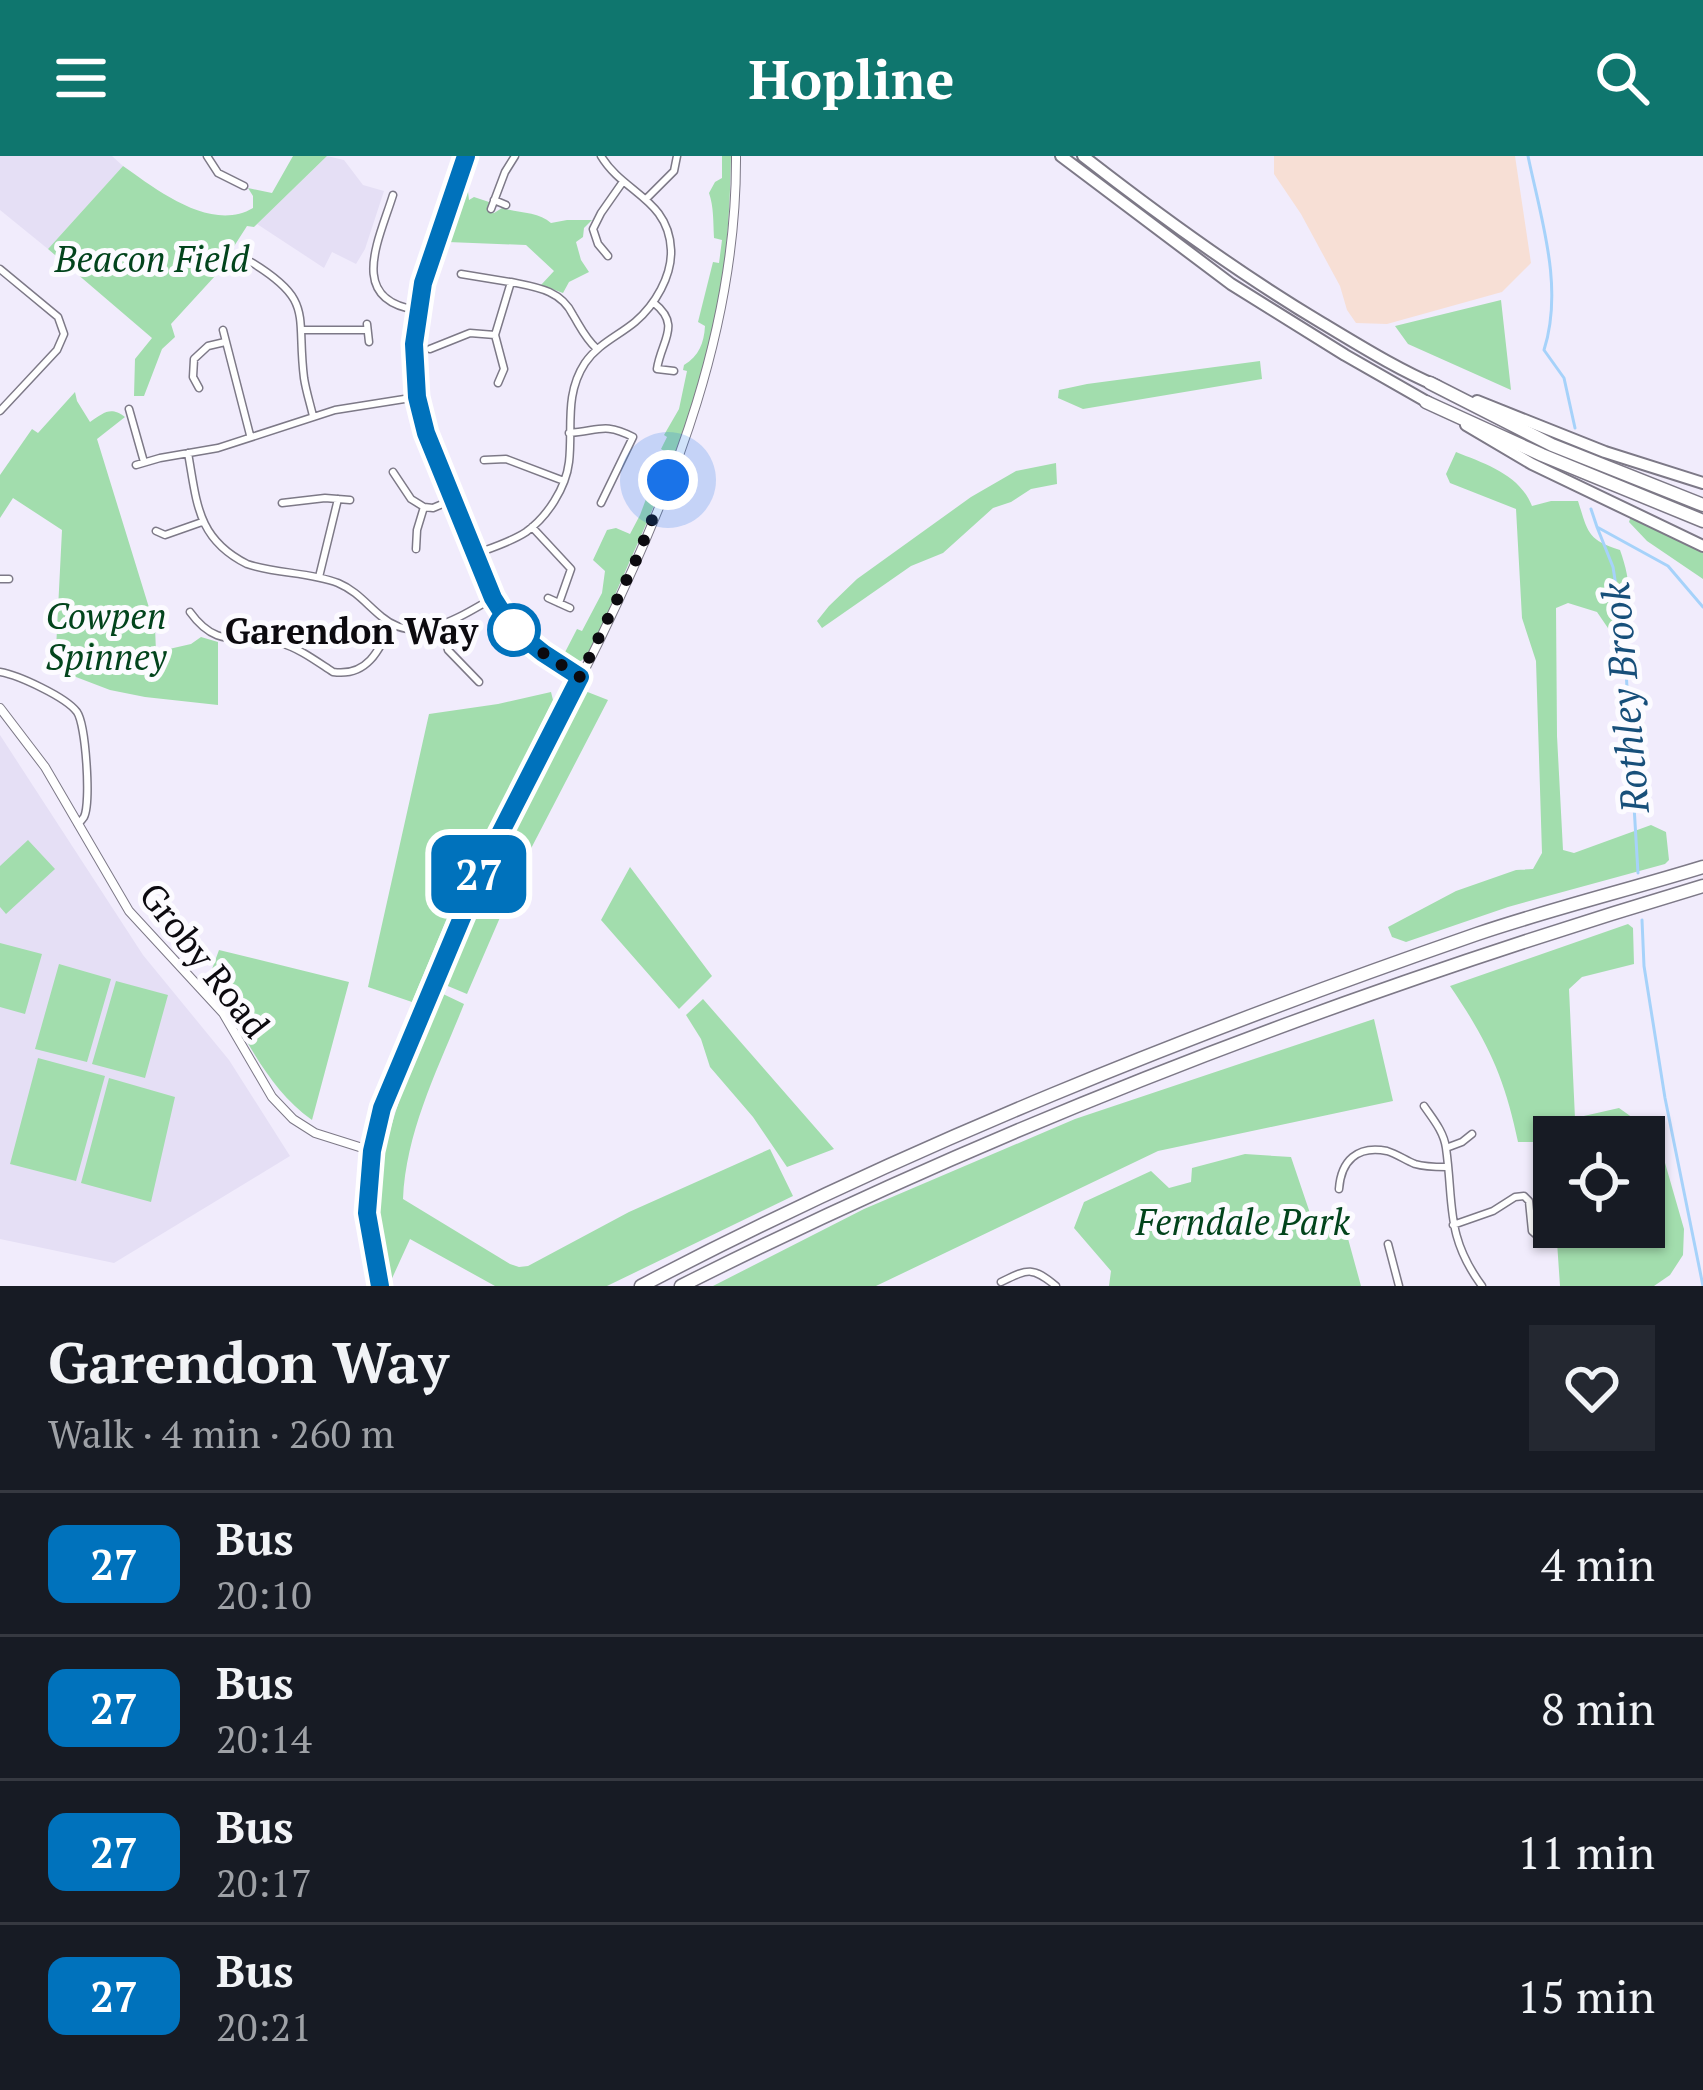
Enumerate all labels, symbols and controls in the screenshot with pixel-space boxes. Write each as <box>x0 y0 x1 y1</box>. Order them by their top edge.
text: Hopline <box>748 43 955 114</box>
icon: menu <box>48 45 114 111</box>
icon: search <box>1589 45 1655 111</box>
park label: Beacon Field <box>54 235 250 282</box>
your location <box>638 450 698 510</box>
water label: Rothley Brook <box>1588 580 1660 816</box>
park label: Cowpen Spinney <box>45 592 168 680</box>
marker: Garendon Way <box>489 605 539 655</box>
place label: Garendon Way <box>225 607 479 654</box>
line badge: 27 <box>425 835 533 913</box>
text: 27 <box>455 846 503 902</box>
street label: Groby Road <box>130 873 280 1047</box>
map controls <box>1533 1116 1665 1248</box>
button: locate <box>1533 1116 1665 1248</box>
park label: Ferndale Park <box>1135 1198 1351 1245</box>
text: Garendon Way <box>48 1324 449 1399</box>
button: heart <box>1529 1325 1655 1451</box>
text: Walk · 4 min · 260 m <box>48 1407 394 1459</box>
text: Bus <box>216 1508 294 1568</box>
text: 4 min <box>1541 1534 1655 1594</box>
text: 27 <box>90 1536 138 1592</box>
text: 20:10 <box>216 1568 312 1620</box>
text: Bus <box>216 1652 294 1712</box>
text: 8 min <box>1541 1678 1655 1738</box>
text: 27 <box>90 1680 138 1736</box>
text: 20:14 <box>216 1712 312 1764</box>
text: Bus <box>216 1796 294 1856</box>
text: 11 min <box>1517 1822 1655 1882</box>
text: 27 <box>90 1824 138 1880</box>
text: 20:17 <box>216 1856 312 1908</box>
text: Bus <box>216 1940 294 2000</box>
text: 15 min <box>1517 1966 1655 2026</box>
text: 27 <box>90 1968 138 2024</box>
text: 20:21 <box>216 2000 312 2052</box>

